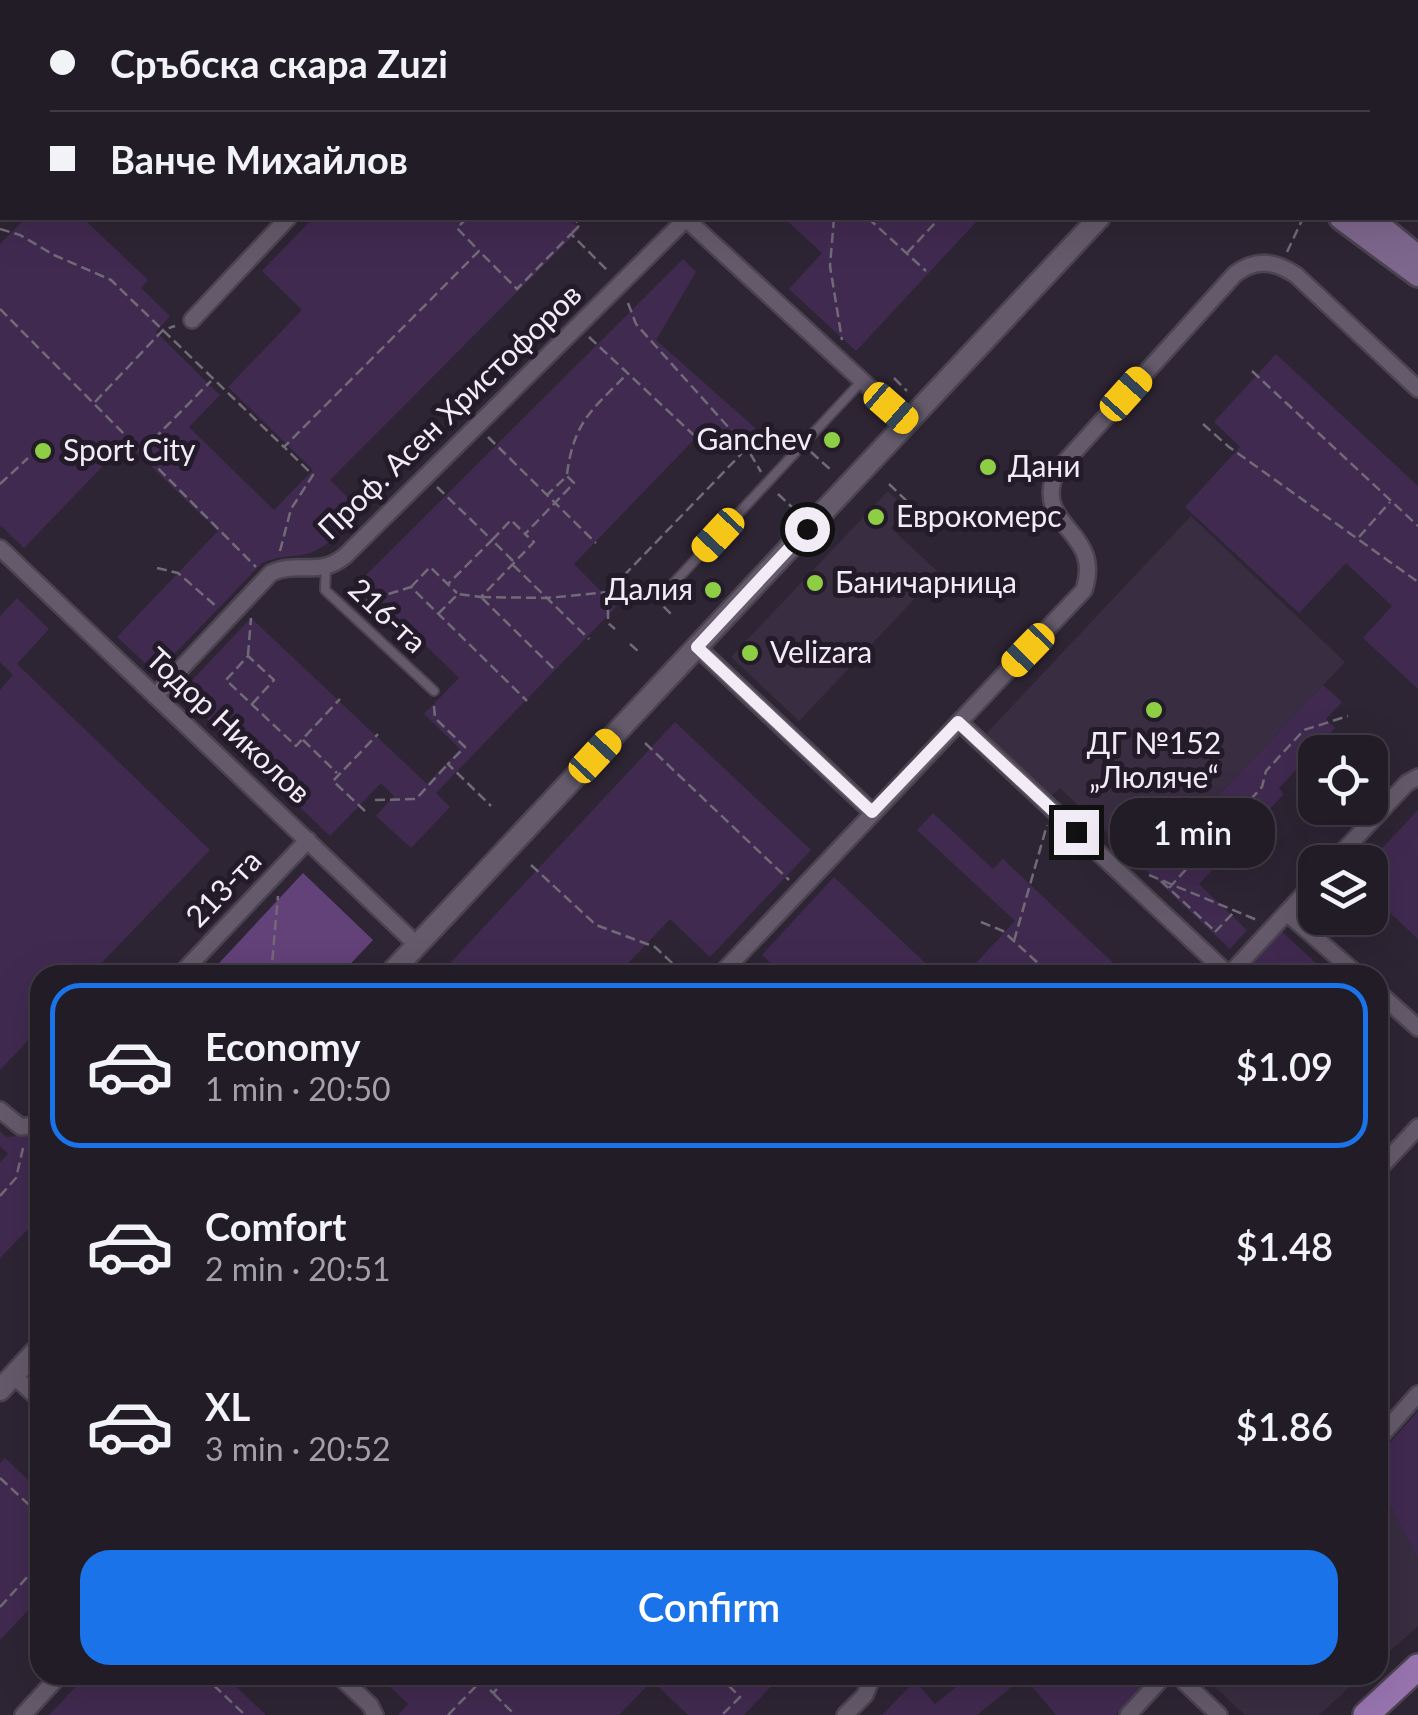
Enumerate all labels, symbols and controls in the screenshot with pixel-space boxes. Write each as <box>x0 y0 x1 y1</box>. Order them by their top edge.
text: Сръбска скара Zuzi <box>110 40 448 86</box>
text: Ванче Михайлов <box>110 136 408 182</box>
street label: Проф. Асен Христофоров <box>310 275 588 546</box>
car <box>1095 362 1157 426</box>
car <box>859 377 923 439</box>
place label: Ganchev <box>696 420 813 456</box>
marker: Ganchev <box>821 429 843 451</box>
place label: Sport City <box>63 431 196 467</box>
marker: Sport City <box>32 440 54 462</box>
place label: Дани <box>1008 447 1081 483</box>
marker: Дани <box>977 456 999 478</box>
place label: Еврокомерс <box>896 497 1062 533</box>
car <box>687 503 749 567</box>
marker: Еврокомерс <box>865 506 887 528</box>
route start <box>785 507 830 552</box>
place label: Баничарница <box>835 563 1017 599</box>
street label: 216-та <box>342 570 435 659</box>
place label: Далия <box>605 570 693 606</box>
marker: Баничарница <box>804 572 826 594</box>
marker: Далия <box>702 579 724 601</box>
car <box>996 618 1060 682</box>
place label: Velizara <box>770 633 872 669</box>
street label: Тодор Николов <box>140 639 319 810</box>
marker: Velizara <box>739 642 761 664</box>
marker: ДГ №152 „Люляче“ <box>1143 699 1165 721</box>
car <box>564 724 626 788</box>
place label: ДГ №152 „Люляче“ <box>1087 724 1221 794</box>
map controls <box>1298 735 1388 935</box>
button: locate <box>1298 735 1388 825</box>
callout: 1 min <box>1111 797 1276 867</box>
route end <box>1054 810 1099 855</box>
text: 1 min <box>1153 813 1232 852</box>
street label: 213-та <box>177 842 268 933</box>
button: layers <box>1298 845 1388 935</box>
icon: car <box>85 1021 175 1111</box>
text: Economy <box>205 1023 360 1069</box>
text: $1.09 <box>1236 1043 1333 1089</box>
text: 1 min · 20:50 <box>205 1069 391 1108</box>
icon: car <box>85 1201 175 1291</box>
text: Comfort <box>205 1203 346 1249</box>
text: $1.48 <box>1236 1223 1333 1269</box>
text: 2 min · 20:51 <box>205 1249 391 1288</box>
icon: car <box>85 1381 175 1471</box>
text: XL <box>205 1383 250 1429</box>
text: $1.86 <box>1236 1403 1333 1449</box>
text: 3 min · 20:52 <box>205 1429 391 1468</box>
button: Confirm <box>80 1550 1338 1665</box>

